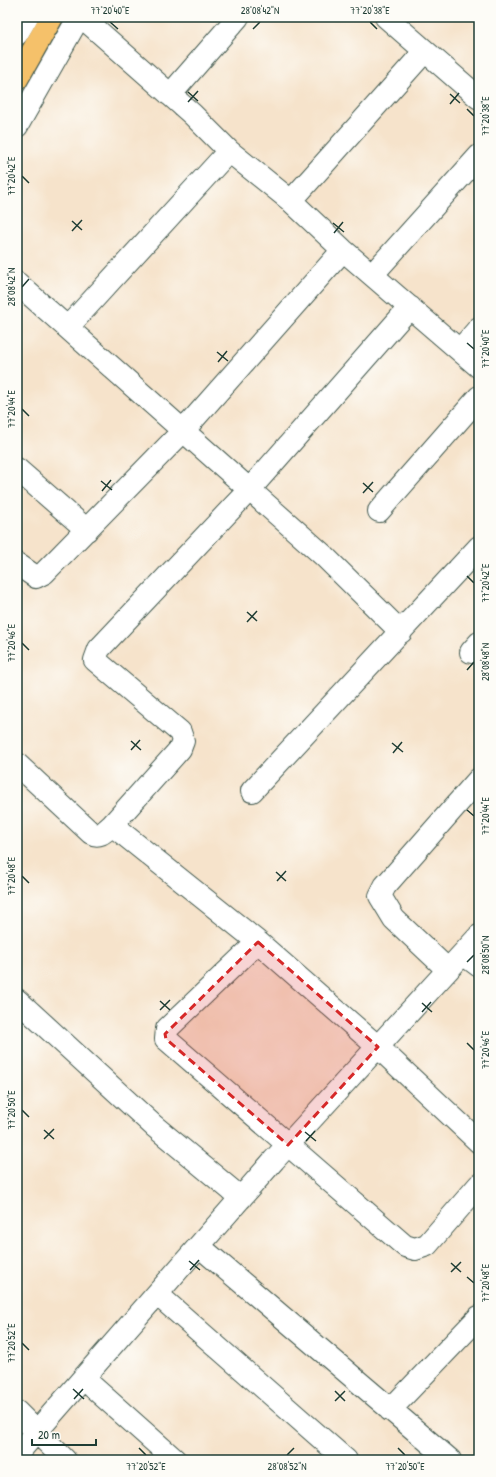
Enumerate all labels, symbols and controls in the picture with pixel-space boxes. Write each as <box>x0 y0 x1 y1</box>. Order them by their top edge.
text: 77°20'40"E <box>91 4 130 17</box>
text: 28°08'42"N <box>241 4 279 17</box>
text: 77°20'38"E <box>350 4 390 17</box>
text: 77°20'38"E <box>479 96 492 136</box>
text: 77°20'42"E <box>5 156 18 195</box>
text: 28°08'42"N <box>5 268 18 306</box>
text: 77°20'40"E <box>479 329 492 368</box>
text: 77°20'44"E <box>5 389 18 428</box>
text: 77°20'42"E <box>479 563 492 602</box>
text: 77°20'46"E <box>5 623 18 662</box>
text: 28°08'48"N <box>479 643 492 681</box>
text: 77°20'44"E <box>479 796 492 835</box>
text: 77°20'48"E <box>5 856 18 895</box>
text: 28°08'50"N <box>479 936 492 974</box>
text: 77°20'46"E <box>479 1030 492 1069</box>
text: 77°20'50"E <box>5 1090 18 1130</box>
text: 77°20'48"E <box>479 1263 492 1302</box>
text: 77°20'52"E <box>5 1323 18 1363</box>
scale bar <box>32 1421 96 1447</box>
text: 20 m <box>38 1426 60 1443</box>
text: 77°20'52"E <box>126 1460 166 1473</box>
text: 28°08'52"N <box>267 1460 307 1473</box>
text: 77°20'50"E <box>385 1460 425 1473</box>

